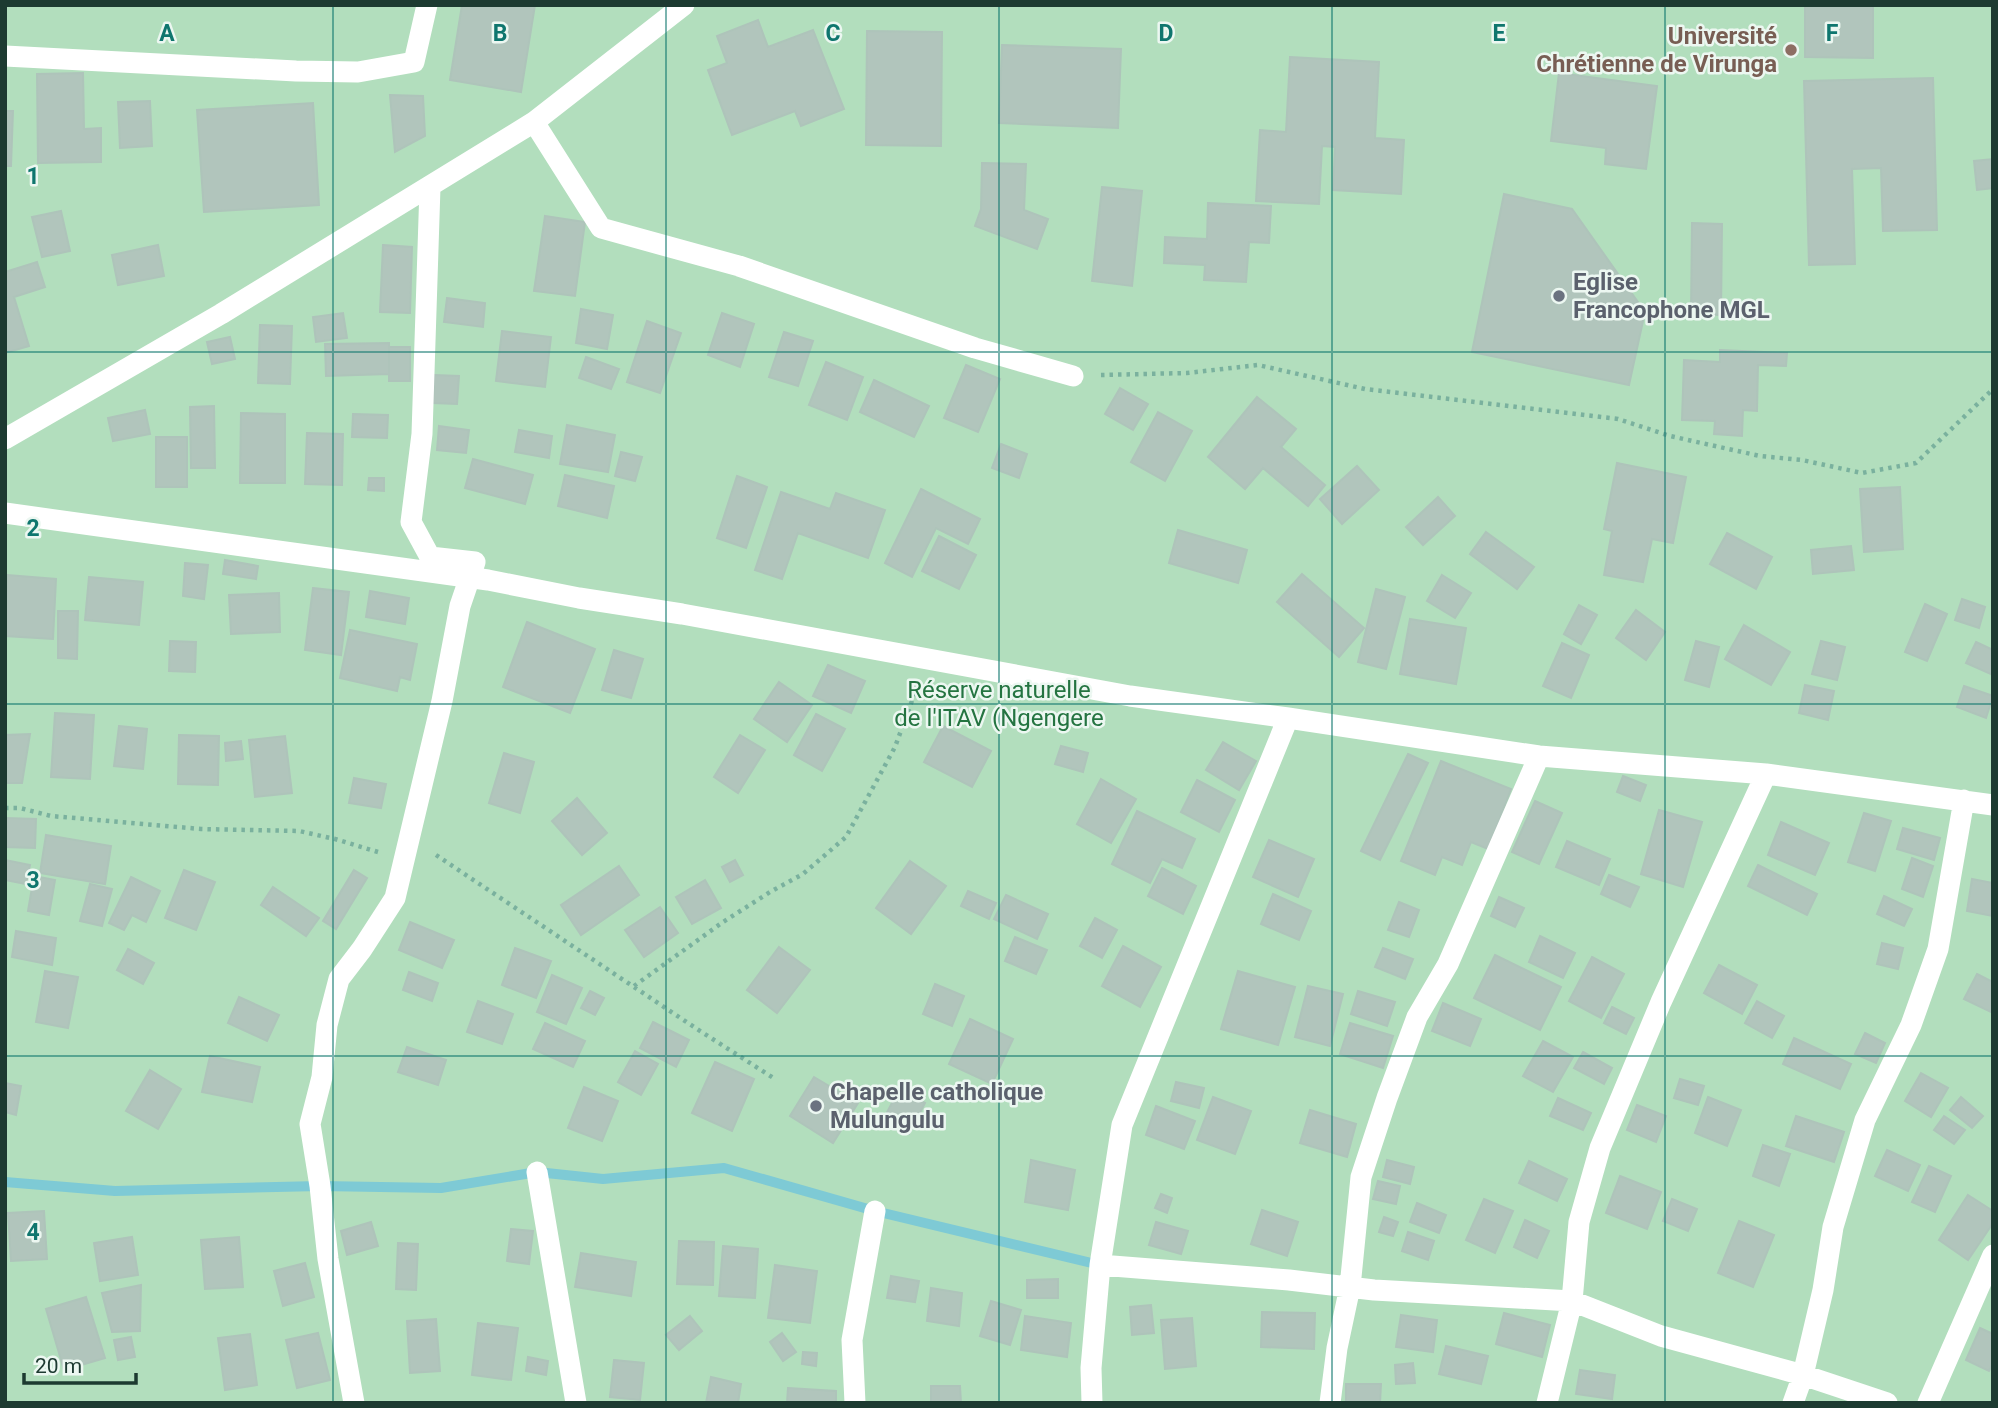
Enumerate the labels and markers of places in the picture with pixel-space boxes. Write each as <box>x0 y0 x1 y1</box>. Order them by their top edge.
place label: Université Chrétienne de Virunga <box>1536 22 1777 78</box>
marker: Université Chrétienne de Virunga <box>1783 42 1799 58</box>
place label: Eglise Francophone MGL <box>1573 268 1770 324</box>
marker: Eglise Francophone MGL <box>1551 288 1567 304</box>
place label: Chapelle catholique Mulungulu <box>830 1078 1043 1134</box>
marker: Chapelle catholique Mulungulu <box>808 1098 824 1114</box>

